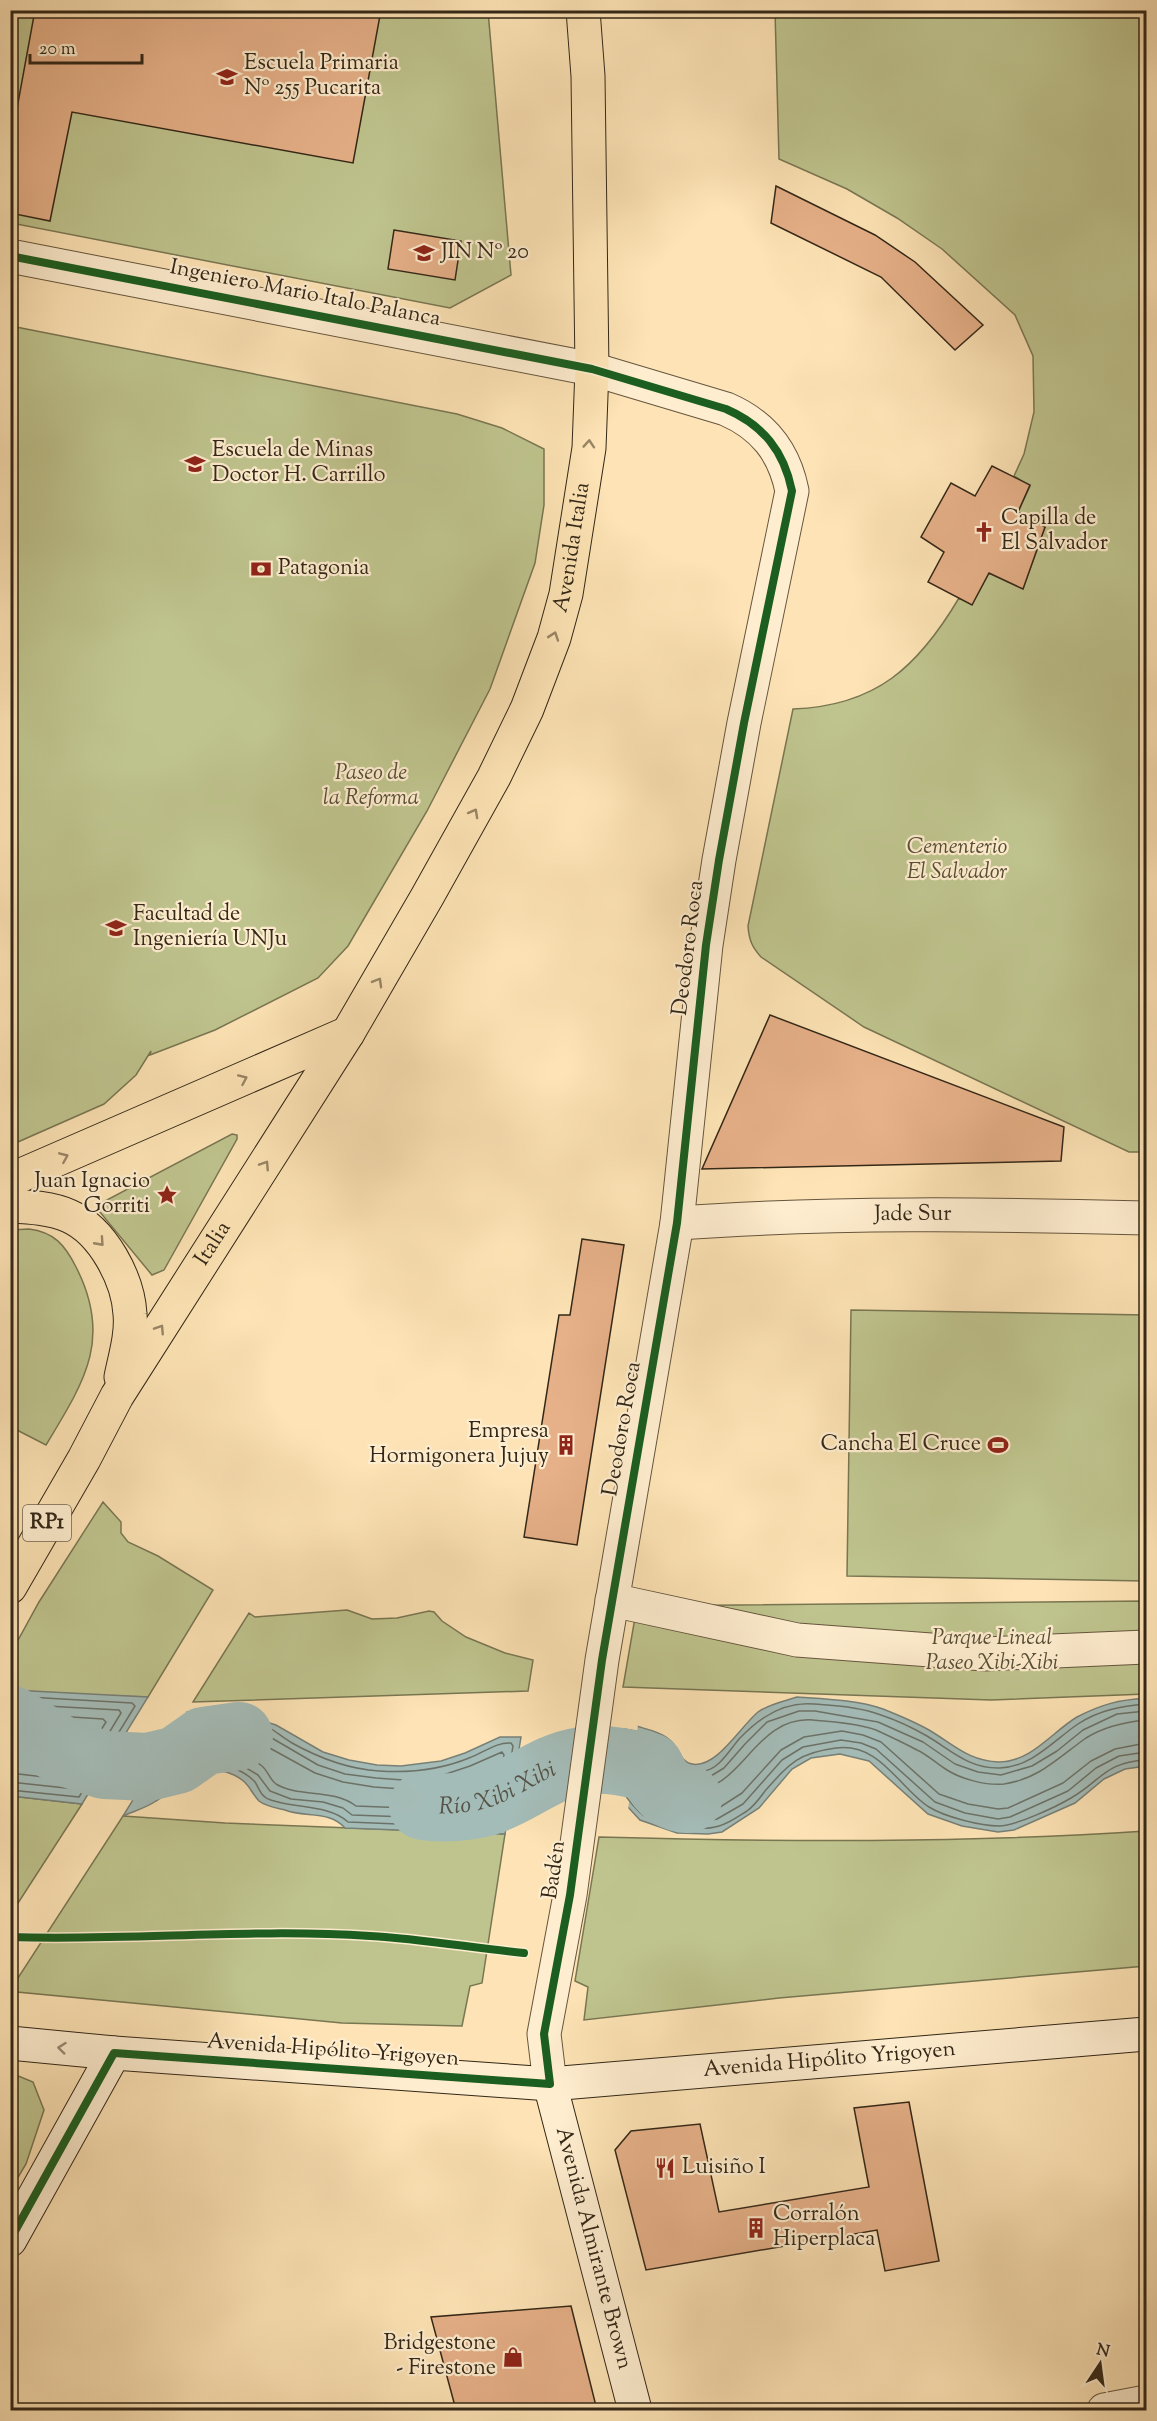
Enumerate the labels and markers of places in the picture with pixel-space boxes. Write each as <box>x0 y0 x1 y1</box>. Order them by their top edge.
place label: Escuela Primaria Nº 255 Pucarita <box>244 48 399 105</box>
school or university icon: Escuela Primaria Nº 255 Pucarita <box>215 65 239 89</box>
place label: JIN Nº 20 <box>440 237 529 269</box>
school or university icon: JIN Nº 20 <box>412 241 436 265</box>
place label: Escuela de Minas Doctor H. Carrillo <box>212 435 386 492</box>
school or university icon: Escuela de Minas Doctor H. Carrillo <box>183 452 207 476</box>
place label: Capilla de El Salvador <box>1001 503 1108 560</box>
church icon: Capilla de El Salvador <box>972 520 996 544</box>
place label: Patagonia <box>278 553 369 585</box>
bank icon: Patagonia <box>249 557 273 581</box>
place label: Facultad de Ingeniería UNJu <box>133 899 287 956</box>
school or university icon: Facultad de Ingeniería UNJu <box>104 916 128 940</box>
place label: Juan Ignacio Gorriti <box>33 1166 150 1223</box>
place icon: Juan Ignacio Gorriti <box>155 1183 179 1207</box>
place label: Empresa Hormigonera Jujuy <box>369 1416 549 1473</box>
place label: Cancha El Cruce <box>820 1429 981 1461</box>
building icon: Empresa Hormigonera Jujuy <box>554 1433 578 1457</box>
sports icon: Cancha El Cruce <box>986 1433 1010 1457</box>
place label: Luisiño I <box>682 2152 766 2184</box>
restaurant icon: Luisiño I <box>653 2156 677 2180</box>
place label: Corralón Hiperplaca <box>773 2199 875 2256</box>
building icon: Corralón Hiperplaca <box>744 2216 768 2240</box>
place label: Bridgestone - Firestone <box>383 2328 496 2385</box>
shop icon: Bridgestone - Firestone <box>501 2345 525 2369</box>

